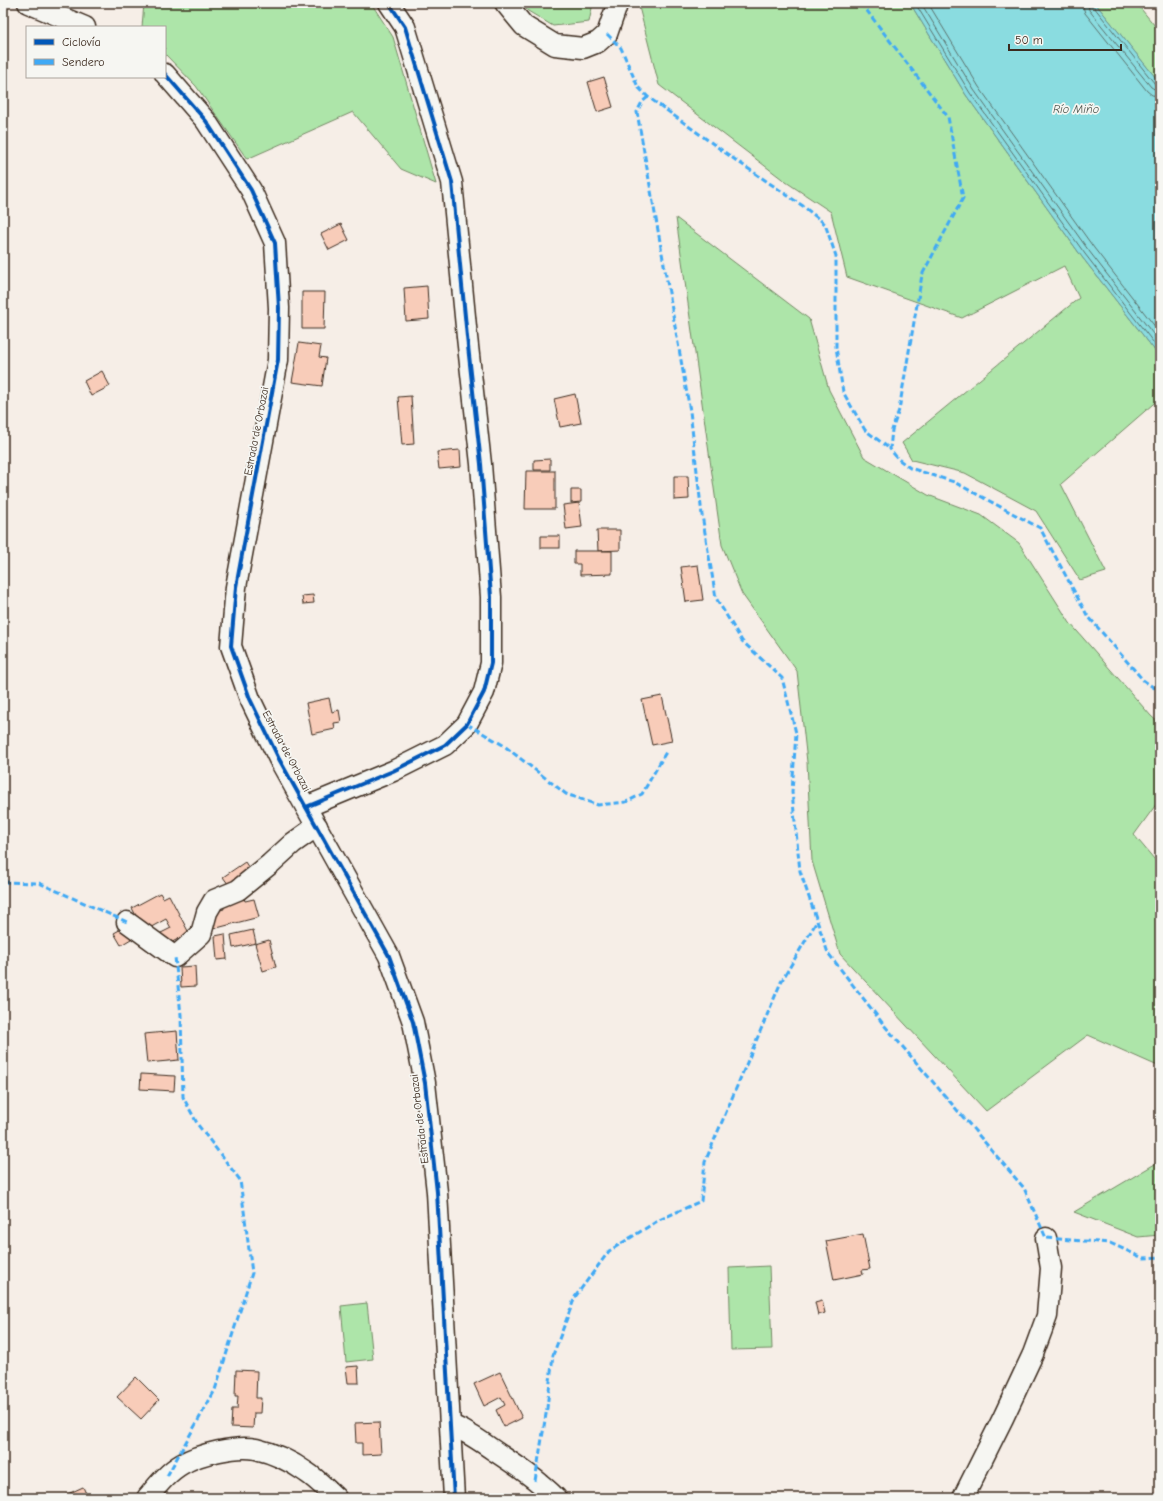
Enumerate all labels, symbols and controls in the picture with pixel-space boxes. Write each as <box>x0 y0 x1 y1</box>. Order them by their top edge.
legend <box>26 26 166 78</box>
scale bar <box>1009 26 1121 52</box>
text: 50 m <box>1015 33 1043 47</box>
text: Ciclovía <box>62 35 101 49</box>
text: Sendero <box>62 55 105 69</box>
water label: Río Miño <box>1053 102 1099 116</box>
street label: Estrada de Orbazai <box>242 386 271 477</box>
street label: Estrada de Orbazai <box>260 708 313 794</box>
street label: Estrada de Orbazai <box>408 1073 431 1164</box>

